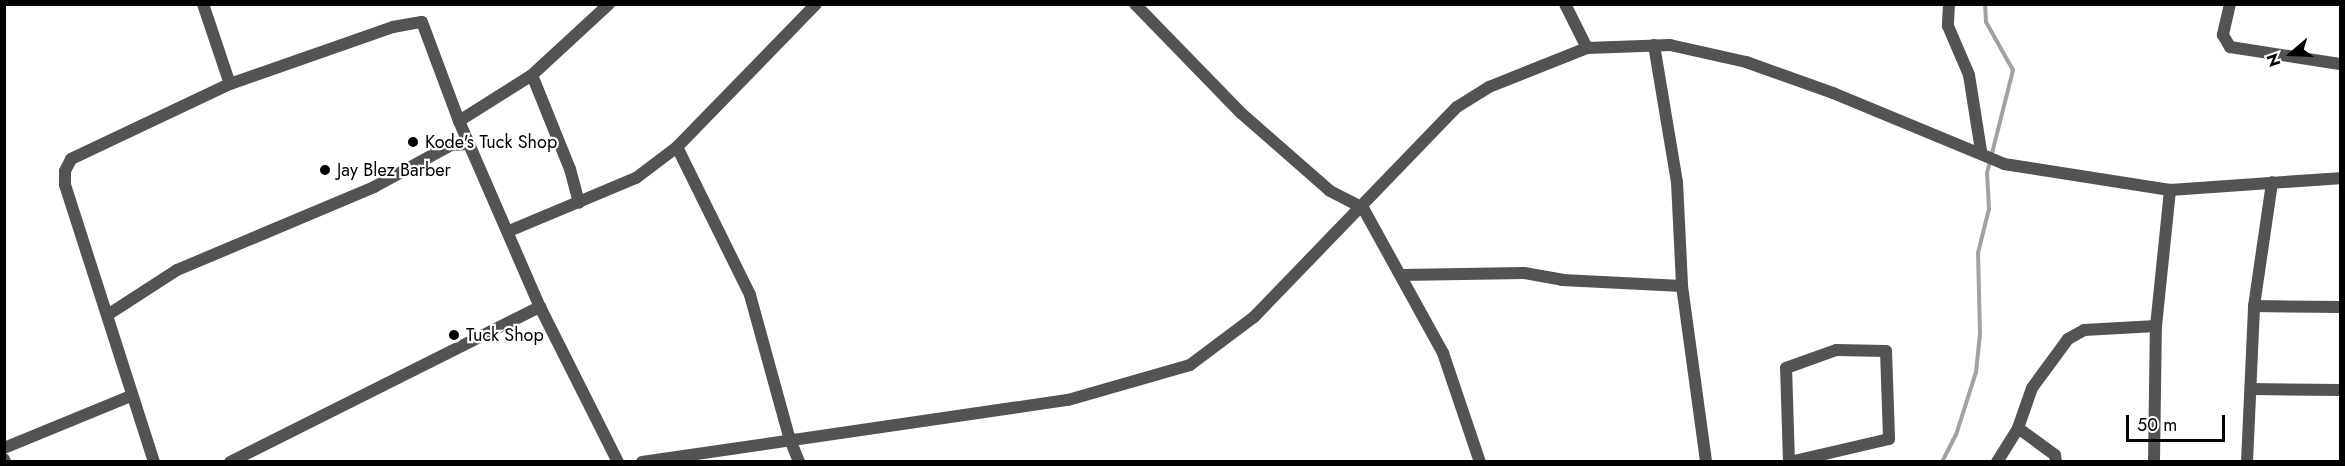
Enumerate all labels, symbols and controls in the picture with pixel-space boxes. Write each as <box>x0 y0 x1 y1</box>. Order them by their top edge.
north arrow <box>2261 24 2321 84</box>
text: N <box>2261 50 2286 70</box>
place label: Kode's Tuck Shop <box>425 131 557 153</box>
marker: Kode's Tuck Shop <box>406 135 420 149</box>
place label: Jay Blez Barber <box>337 159 451 181</box>
marker: Jay Blez Barber <box>318 163 332 177</box>
place label: Tuck Shop <box>466 324 544 346</box>
marker: Tuck Shop <box>447 328 461 342</box>
scale bar <box>2129 403 2228 441</box>
text: 50 m <box>2137 412 2177 438</box>

